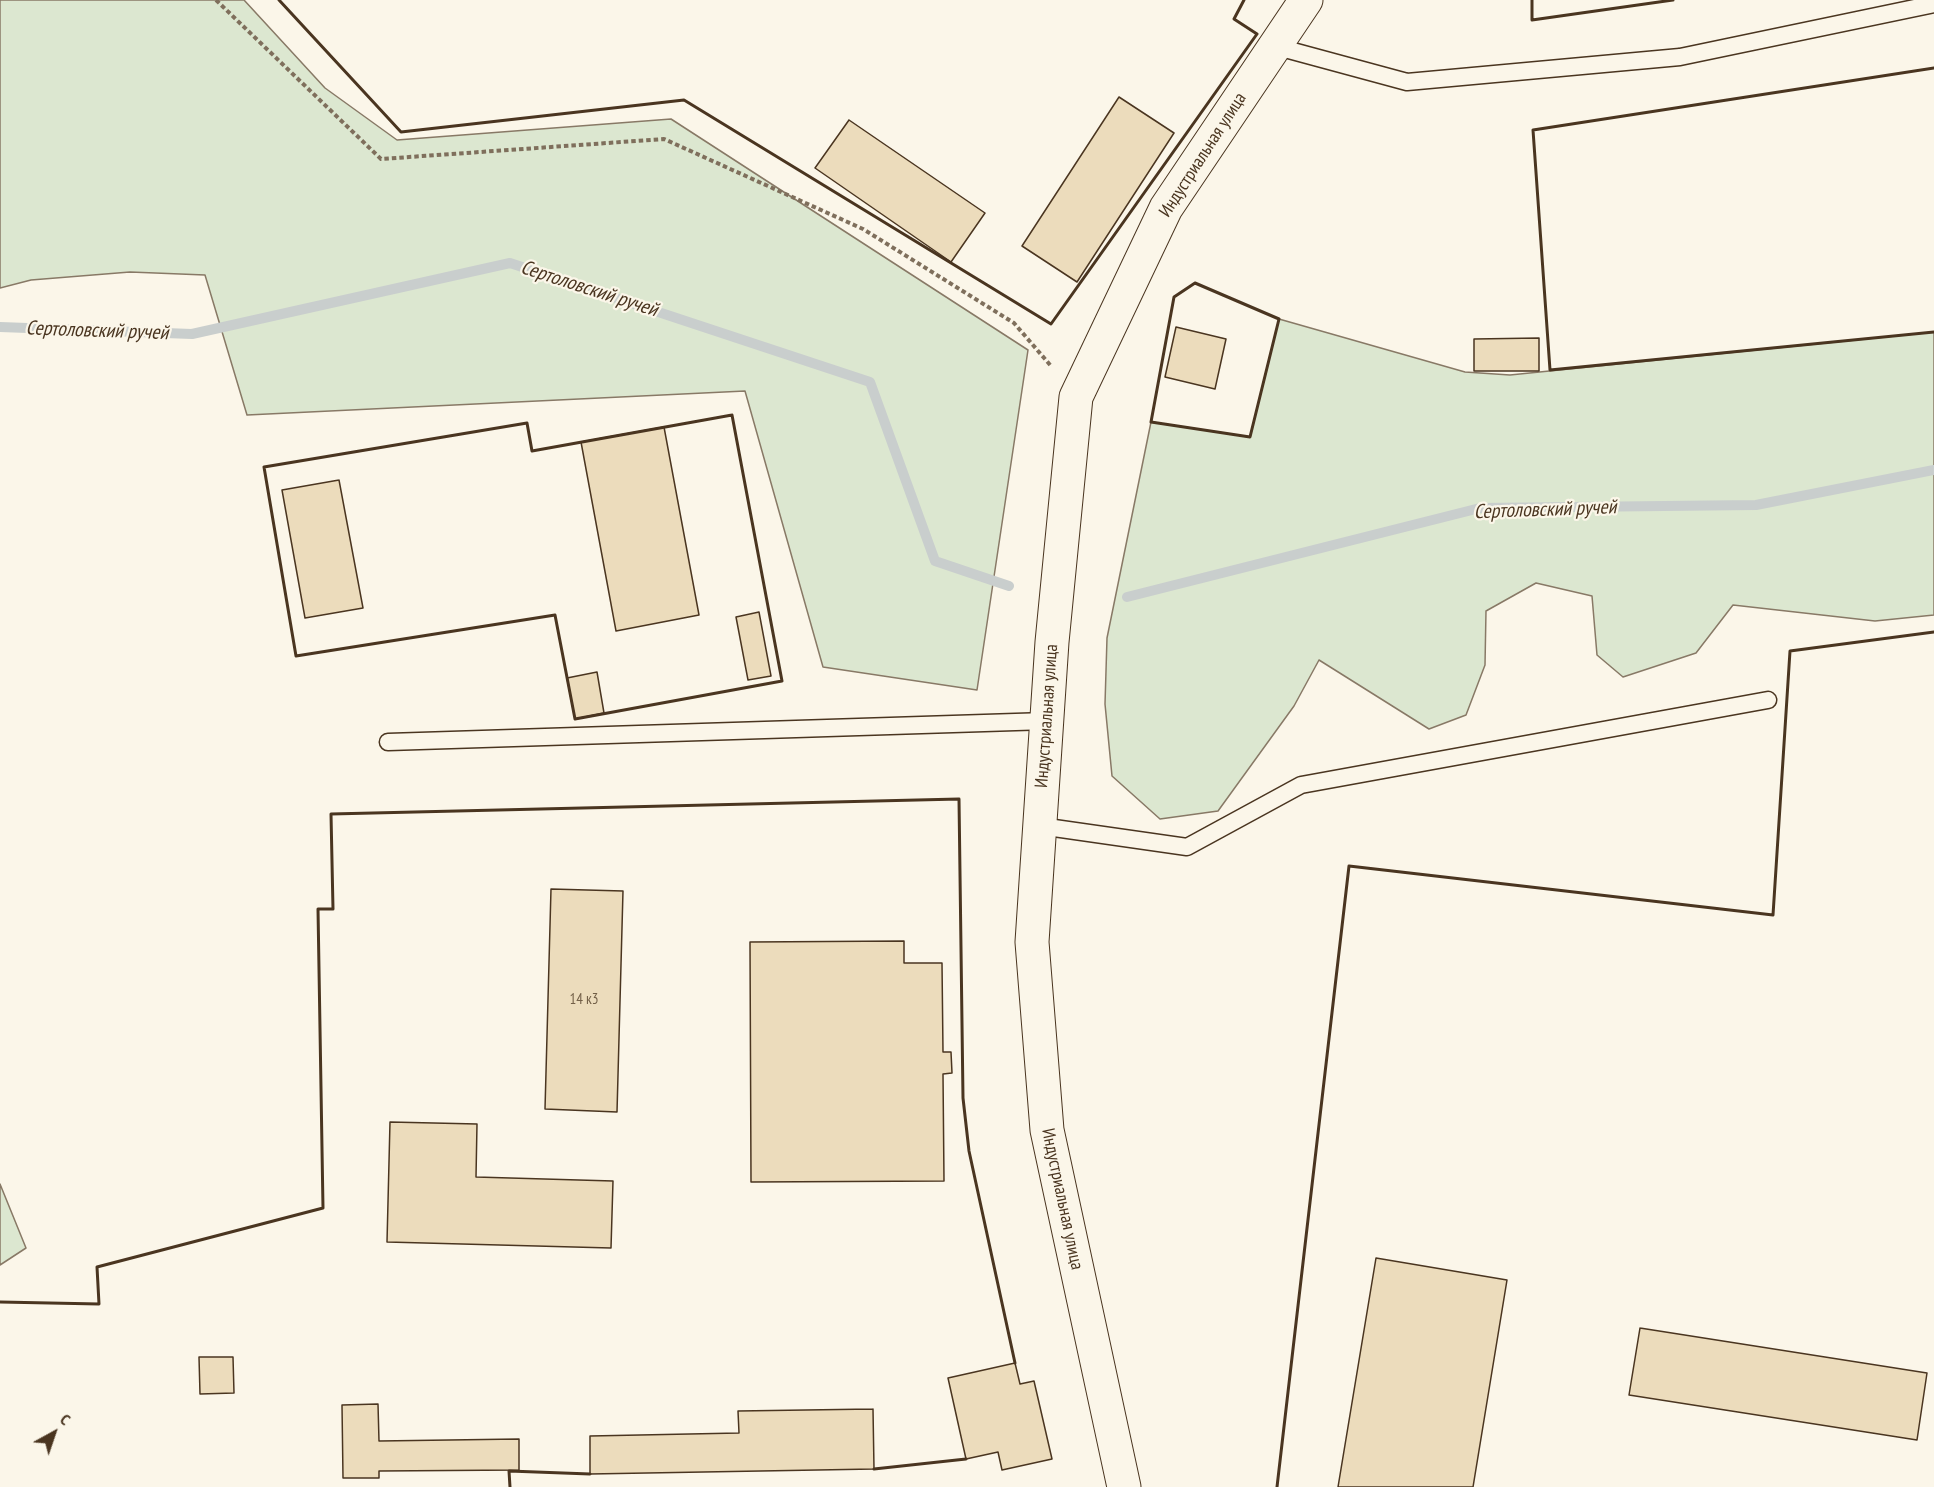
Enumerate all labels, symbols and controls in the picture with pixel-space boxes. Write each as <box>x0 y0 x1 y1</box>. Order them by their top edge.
street label: Индустриальная улица <box>1155 89 1251 221</box>
water label: Сертоловский ручей <box>517 256 661 322</box>
water label: Сертоловский ручей <box>25 317 169 345</box>
water label: Сертоловский ручей <box>1473 496 1617 524</box>
street label: Индустриальная улица <box>1031 643 1063 789</box>
house number: 14 к3 <box>569 991 599 1009</box>
street label: Индустриальная улица <box>1036 1126 1088 1272</box>
north arrow <box>24 1403 84 1463</box>
text: С <box>56 1409 75 1429</box>

